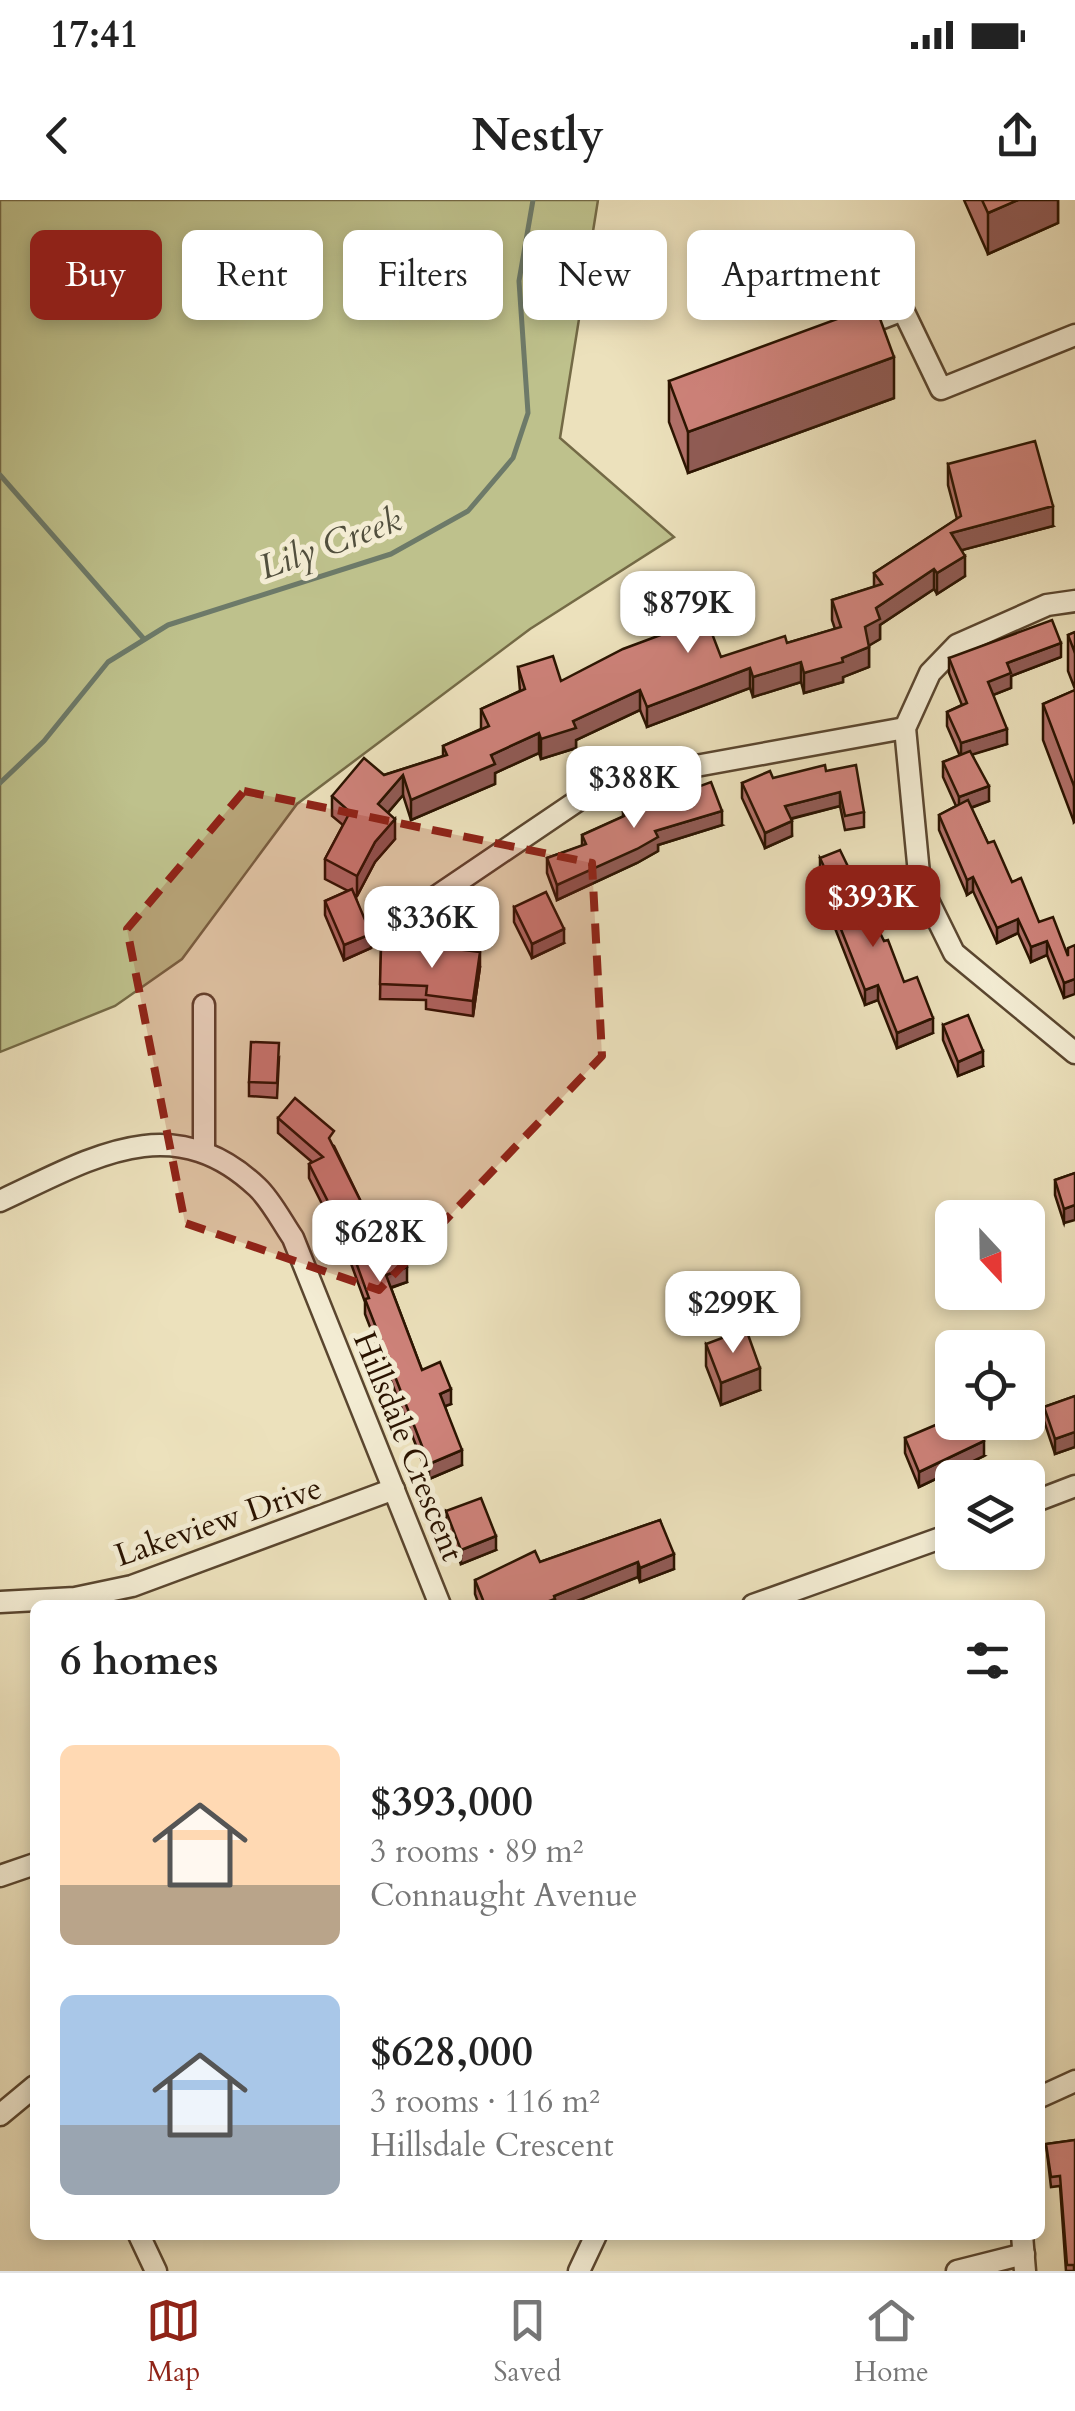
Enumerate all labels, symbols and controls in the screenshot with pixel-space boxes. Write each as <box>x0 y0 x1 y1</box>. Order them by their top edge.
text: 17:41 <box>50 9 139 61</box>
text: Nestly <box>471 105 604 166</box>
icon: back <box>30 108 85 163</box>
icon: share <box>990 108 1045 163</box>
chip: Buy <box>30 230 162 320</box>
chip: Rent <box>182 230 323 320</box>
chip: Filters <box>343 230 503 320</box>
chip: New <box>523 230 667 320</box>
chip: Apartment <box>687 230 915 320</box>
water label: Lily Creek <box>253 496 409 592</box>
pin: $879K <box>618 571 758 656</box>
text: $879K <box>642 581 734 625</box>
pin: $388K <box>564 746 704 831</box>
text: $388K <box>588 756 680 800</box>
pin: $393K <box>803 865 943 950</box>
text: $393K <box>827 875 919 919</box>
pin: $336K <box>362 886 502 971</box>
text: $336K <box>386 896 478 940</box>
pin: $628K <box>310 1200 450 1285</box>
north arrow <box>935 1200 1045 1310</box>
map controls <box>935 1200 1045 1570</box>
text: $628K <box>334 1210 426 1254</box>
pin: $299K <box>663 1271 803 1356</box>
text: $299K <box>687 1281 779 1325</box>
street label: Hillsdale Crescent <box>342 1325 474 1568</box>
button: locate <box>935 1330 1045 1440</box>
button: layers <box>935 1460 1045 1570</box>
street label: Lakeview Drive <box>109 1466 328 1578</box>
text: 6 homes <box>60 1632 218 1689</box>
icon: filters <box>960 1633 1015 1688</box>
text: $393,000 <box>370 1773 533 1830</box>
icon: home <box>140 1785 260 1905</box>
text: 3 rooms · 89 m² <box>370 1830 583 1874</box>
text: Connaught Avenue <box>370 1874 638 1918</box>
text: $628,000 <box>370 2023 533 2080</box>
icon: home <box>140 2035 260 2155</box>
text: 3 rooms · 116 m² <box>370 2080 600 2124</box>
text: Hillsdale Crescent <box>370 2124 614 2168</box>
tab: Map <box>146 2293 201 2391</box>
tab: Saved <box>494 2293 561 2391</box>
tab: Home <box>854 2293 929 2391</box>

